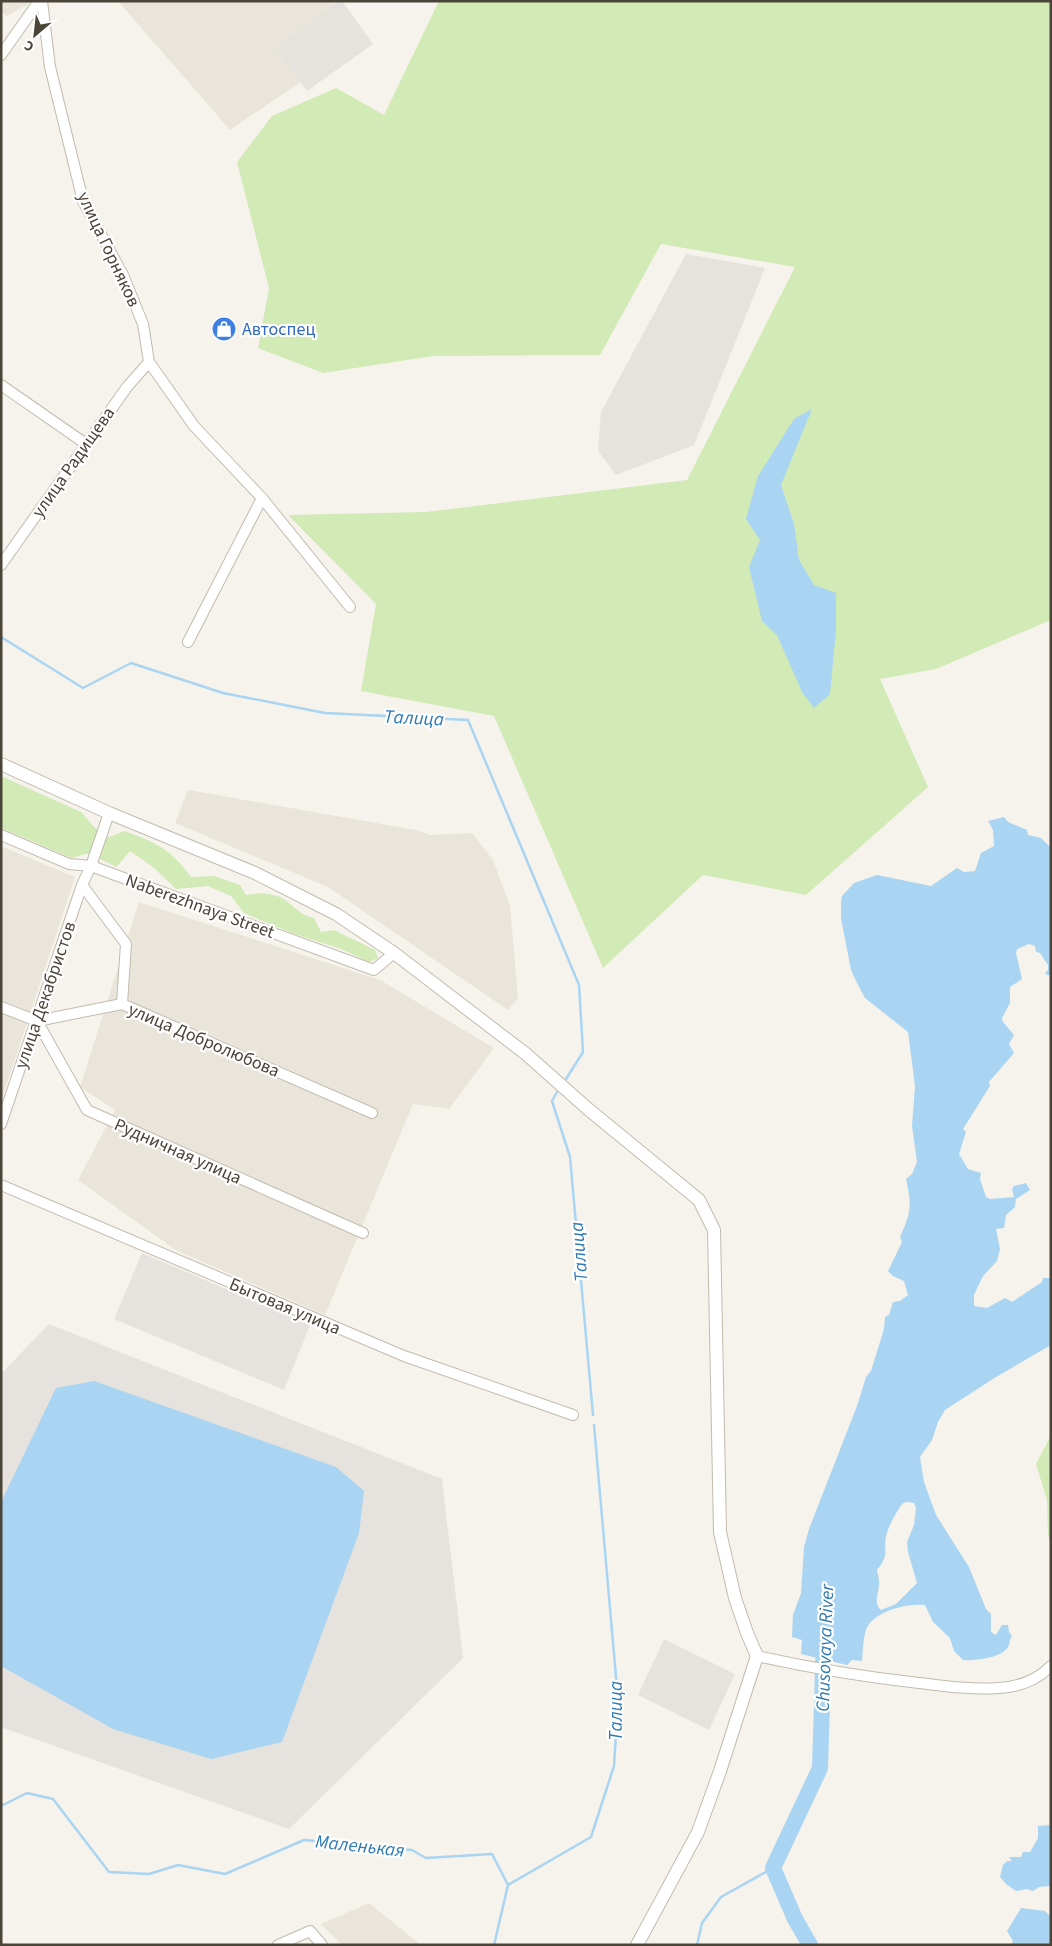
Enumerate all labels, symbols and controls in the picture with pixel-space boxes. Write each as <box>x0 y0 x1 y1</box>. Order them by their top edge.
north arrow <box>10 10 60 60</box>
text: С <box>21 35 38 56</box>
street label: улица Горняков <box>71 188 146 311</box>
shop icon: Автоспец <box>211 316 237 342</box>
place label: Автоспец <box>242 317 315 342</box>
street label: улица Радищева <box>26 402 121 523</box>
water label: Талица <box>383 703 445 734</box>
street label: Naberezhnaya Street <box>122 868 278 945</box>
street label: улица Декабристов <box>9 918 82 1072</box>
street label: улица Добролюбова <box>124 997 283 1084</box>
street label: Рудничная улица <box>110 1112 245 1191</box>
water label: Талица <box>563 1221 596 1283</box>
street label: Бытовая улица <box>225 1272 344 1341</box>
water label: Chusovaya River <box>810 1582 841 1712</box>
water label: Талица <box>603 1681 630 1741</box>
water label: Маленькая <box>314 1828 406 1865</box>

